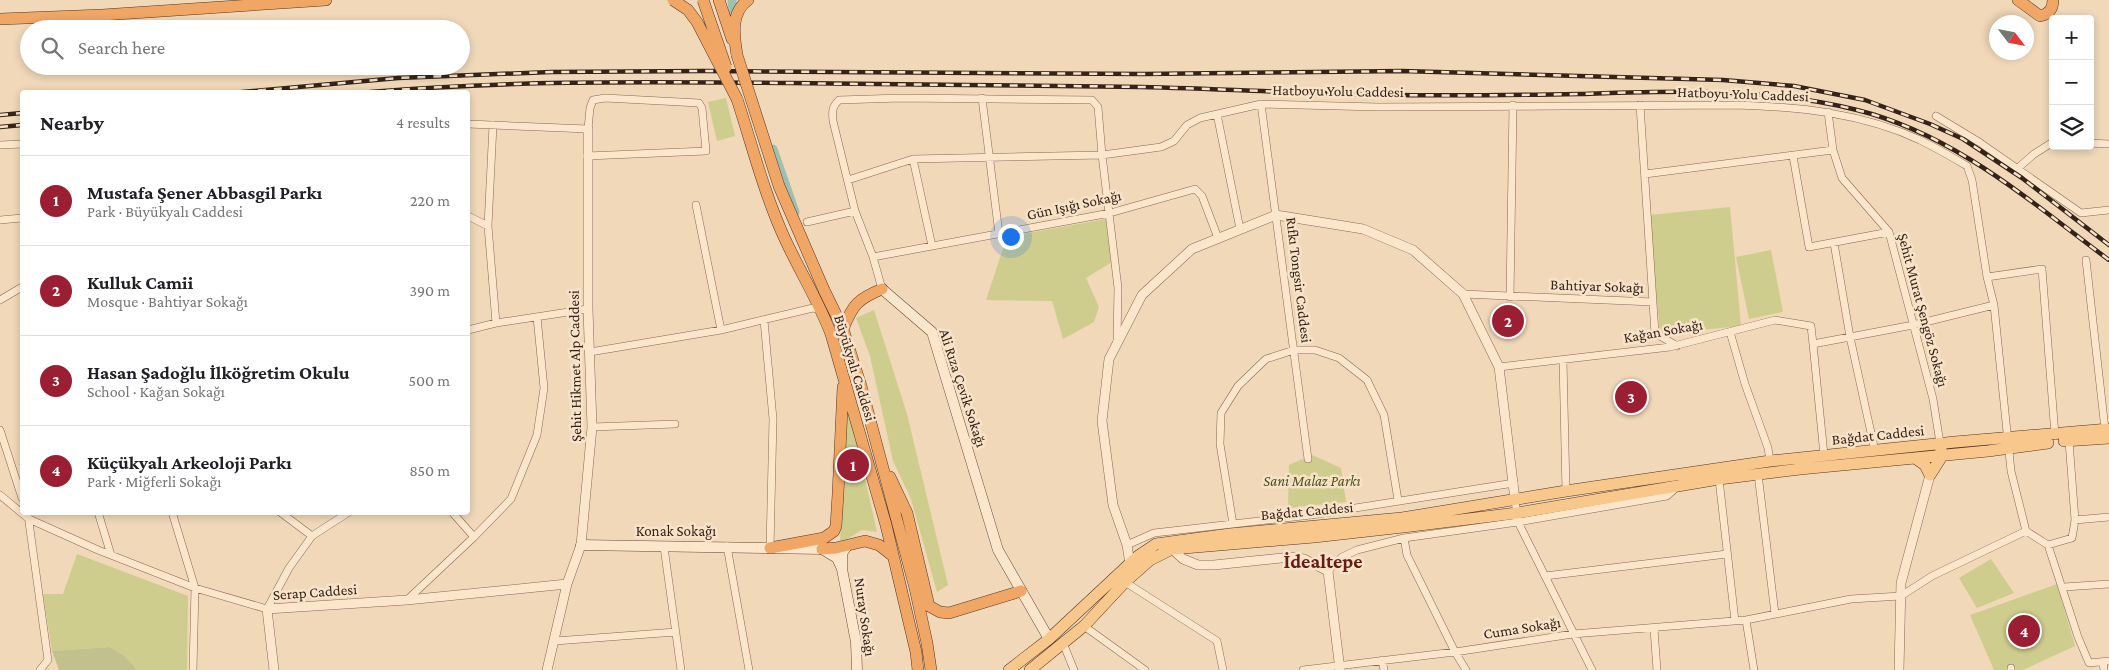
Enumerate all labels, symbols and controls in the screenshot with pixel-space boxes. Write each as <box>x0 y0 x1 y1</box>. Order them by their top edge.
north arrow <box>1989 15 2034 60</box>
map controls <box>2049 15 2094 150</box>
button: + <box>2049 15 2094 60</box>
search box <box>20 20 470 75</box>
icon: search <box>38 34 66 62</box>
text: Search here <box>78 37 165 58</box>
button: − <box>2049 60 2094 105</box>
street label: Hatboyu Yolu Caddesi <box>1272 82 1404 101</box>
street label: Hatboyu Yolu Caddesi <box>1677 84 1809 105</box>
button: layers <box>2049 105 2094 150</box>
text: Nearby <box>40 111 104 135</box>
text: 4 results <box>396 114 450 131</box>
text: Mustafa Şener Abbasgil Parkı <box>87 182 322 203</box>
street label: Gün Işığı Sokağı <box>1025 187 1123 224</box>
text: 1 <box>53 192 59 209</box>
text: 220 m <box>410 192 450 209</box>
text: Park · Büyükyalı Caddesi <box>87 203 243 220</box>
street label: Rıfkı Tongsir Caddesi <box>1282 216 1315 344</box>
your location <box>998 224 1024 250</box>
street label: Şehit Murat Şengöz Sokağı <box>1894 231 1951 389</box>
text: Kulluk Camii <box>87 272 193 293</box>
street label: Bahtiyar Sokağı <box>1550 276 1644 297</box>
text: 2 <box>52 282 60 299</box>
text: 390 m <box>409 282 450 299</box>
street label: Şehit Hikmet Alp Caddesi <box>566 290 585 442</box>
text: Mosque · Bahtiyar Sokağı <box>87 293 248 310</box>
pin: 2 <box>1492 302 1524 340</box>
street label: Büyükyalı Caddesi <box>830 313 879 423</box>
street label: Kağan Sokağı <box>1622 316 1704 347</box>
street label: Ali Rıza Çevik Sokağı <box>935 327 990 450</box>
text: Hasan Şadoğlu İlköğretim Okulu <box>87 362 349 383</box>
text: 3 <box>52 372 60 389</box>
text: 500 m <box>409 372 450 389</box>
pin: 3 <box>1615 378 1647 416</box>
text: School · Kağan Sokağı <box>87 383 225 400</box>
street label: Bağdat Caddesi <box>1831 422 1925 449</box>
pin: 1 <box>837 446 869 484</box>
text: Küçükyalı Arkeoloji Parkı <box>87 452 292 473</box>
text: 4 <box>52 462 60 479</box>
text: 850 m <box>409 462 450 479</box>
text: Park · Miğferli Sokağı <box>87 473 221 490</box>
park label: Sani Malaz Parkı <box>1263 473 1361 489</box>
street label: Bağdat Caddesi <box>1260 499 1354 524</box>
street label: Konak Sokağı <box>636 523 716 540</box>
district label: İdealtepe <box>1283 550 1363 572</box>
street label: Nuray Sokağı <box>851 577 878 657</box>
street label: Serap Caddesi <box>272 581 358 604</box>
pin: 4 <box>2008 612 2040 650</box>
street label: Cuma Sokağı <box>1482 614 1562 643</box>

